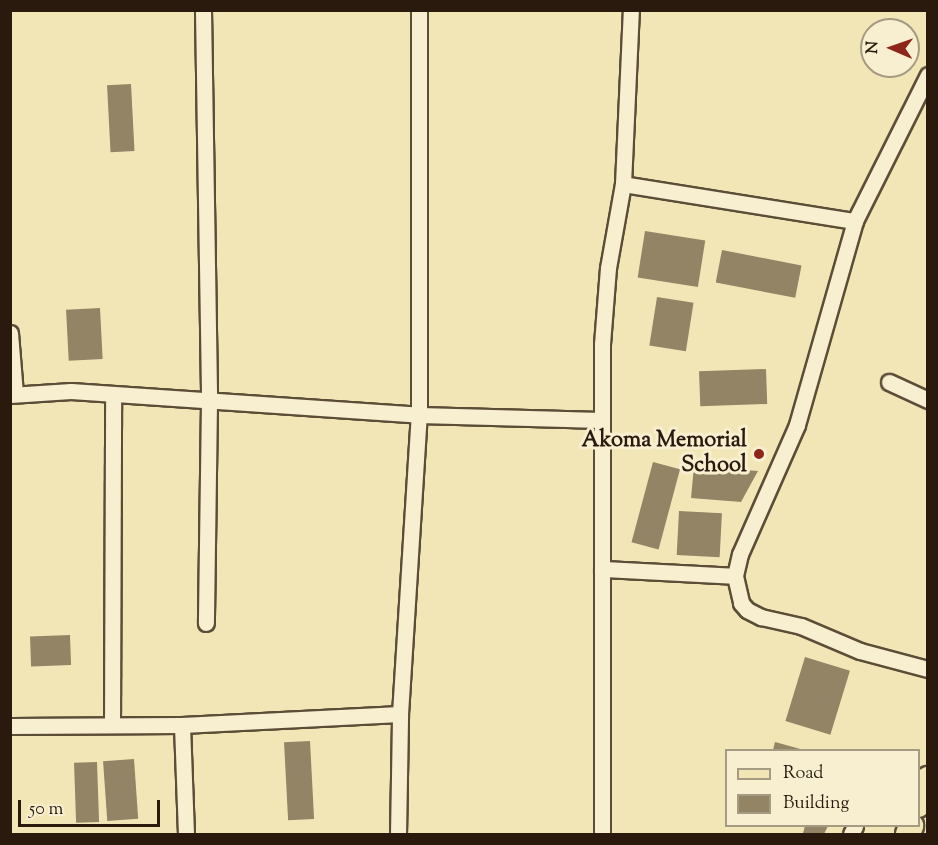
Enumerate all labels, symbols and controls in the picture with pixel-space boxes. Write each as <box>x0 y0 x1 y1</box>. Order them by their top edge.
north arrow <box>860 18 920 78</box>
text: N <box>862 41 885 54</box>
place label: Akoma Memorial School <box>582 428 747 480</box>
marker: Akoma Memorial School <box>752 447 766 461</box>
legend <box>725 749 920 827</box>
text: Road <box>783 761 823 787</box>
scale bar <box>21 788 164 826</box>
text: Building <box>783 791 849 817</box>
text: 50 m <box>29 797 63 823</box>

